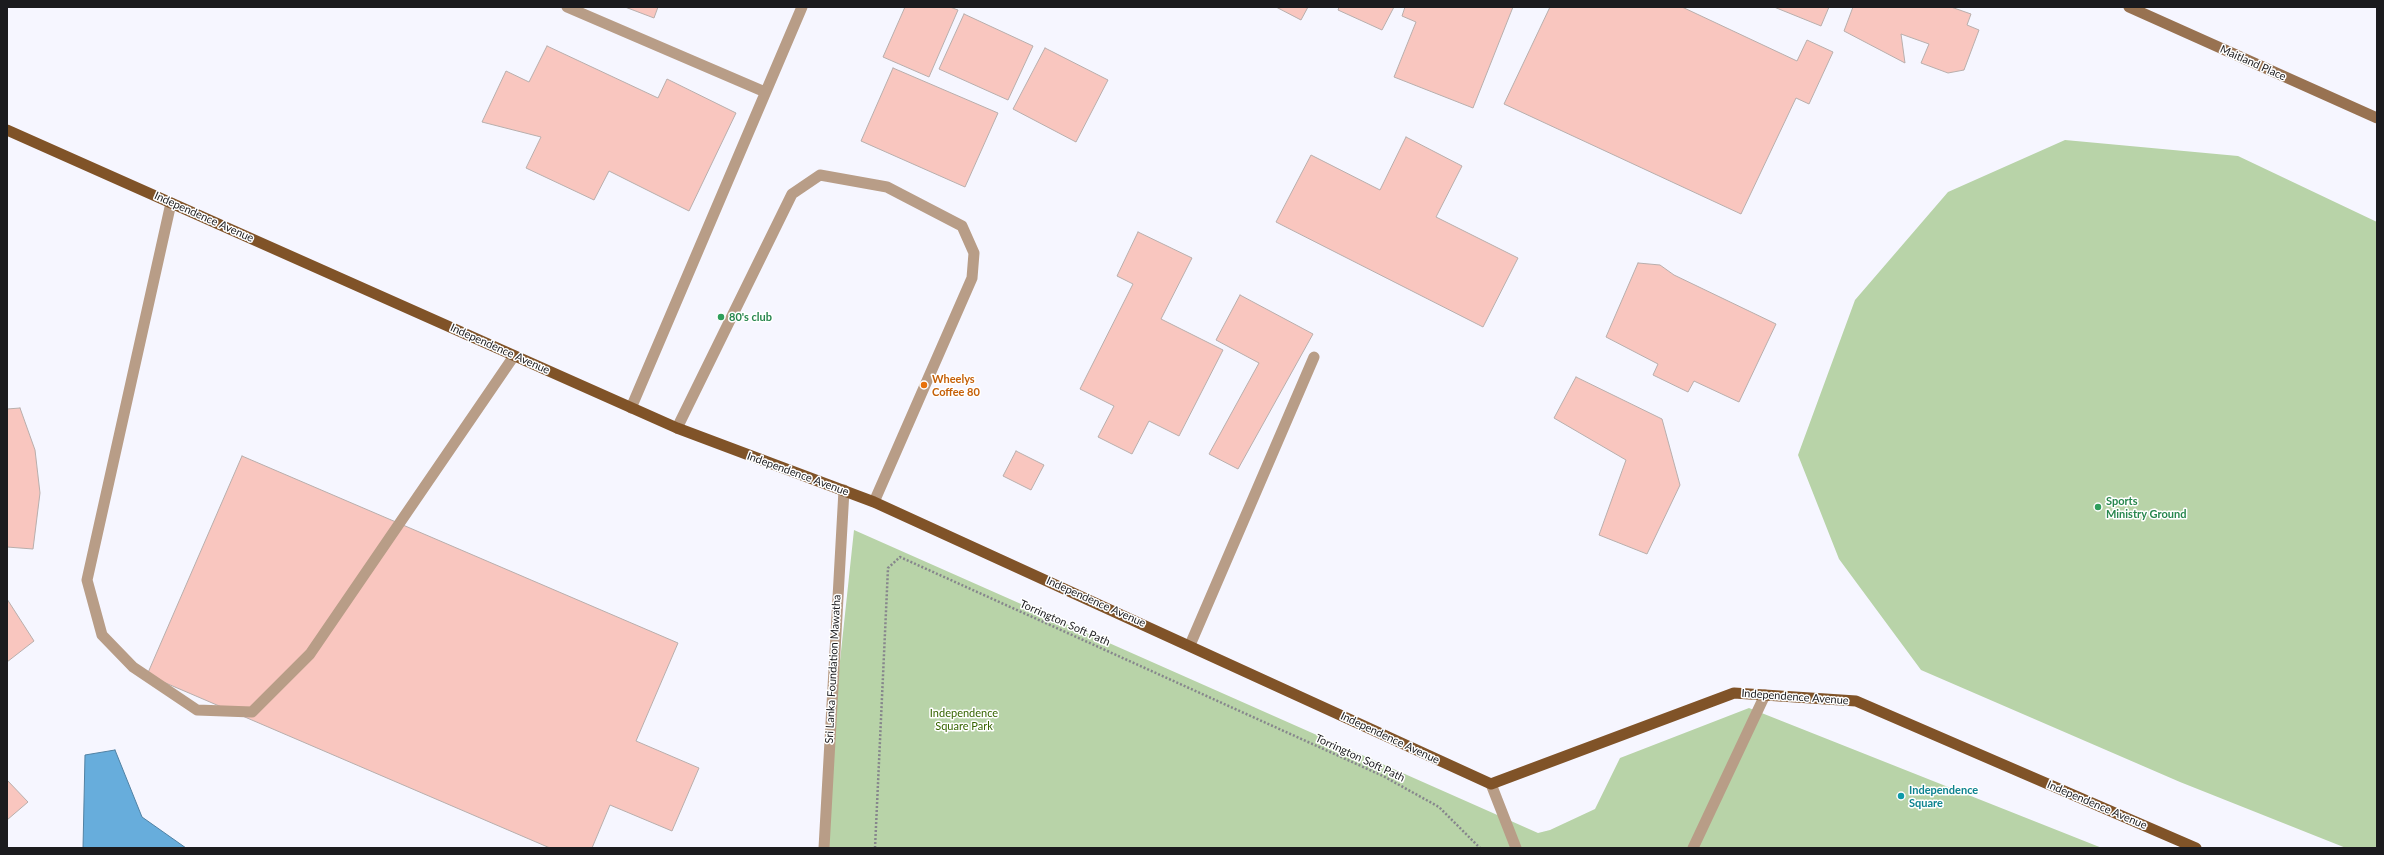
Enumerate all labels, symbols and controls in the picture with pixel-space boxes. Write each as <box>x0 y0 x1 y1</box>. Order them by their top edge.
street label: Maitland Place <box>2218 43 2288 83</box>
street label: Independence Avenue <box>152 189 256 245</box>
place label: 80's club <box>729 310 772 324</box>
marker: 80's club <box>716 312 726 322</box>
street label: Independence Avenue <box>448 321 552 377</box>
place label: Wheelys Coffee 80 <box>932 372 980 398</box>
marker: Wheelys Coffee 80 <box>919 380 929 390</box>
street label: Independence Avenue <box>745 449 851 499</box>
place label: Sports Ministry Ground <box>2106 494 2186 520</box>
marker: Sports Ministry Ground <box>2093 502 2103 512</box>
street label: Independence Avenue <box>1044 574 1148 630</box>
street label: Sri Lanka Foundation Mawatha <box>823 594 843 744</box>
street label: Torrington Soft Path <box>1018 597 1112 649</box>
street label: Independence Avenue <box>1741 687 1849 707</box>
park label: Independence Square Park <box>930 706 998 732</box>
street label: Independence Avenue <box>1338 709 1442 767</box>
street label: Torrington Soft Path <box>1313 731 1407 785</box>
street label: Independence Avenue <box>2045 778 2149 832</box>
place label: Independence Square <box>1909 783 1978 809</box>
marker: Independence Square <box>1896 791 1906 801</box>

